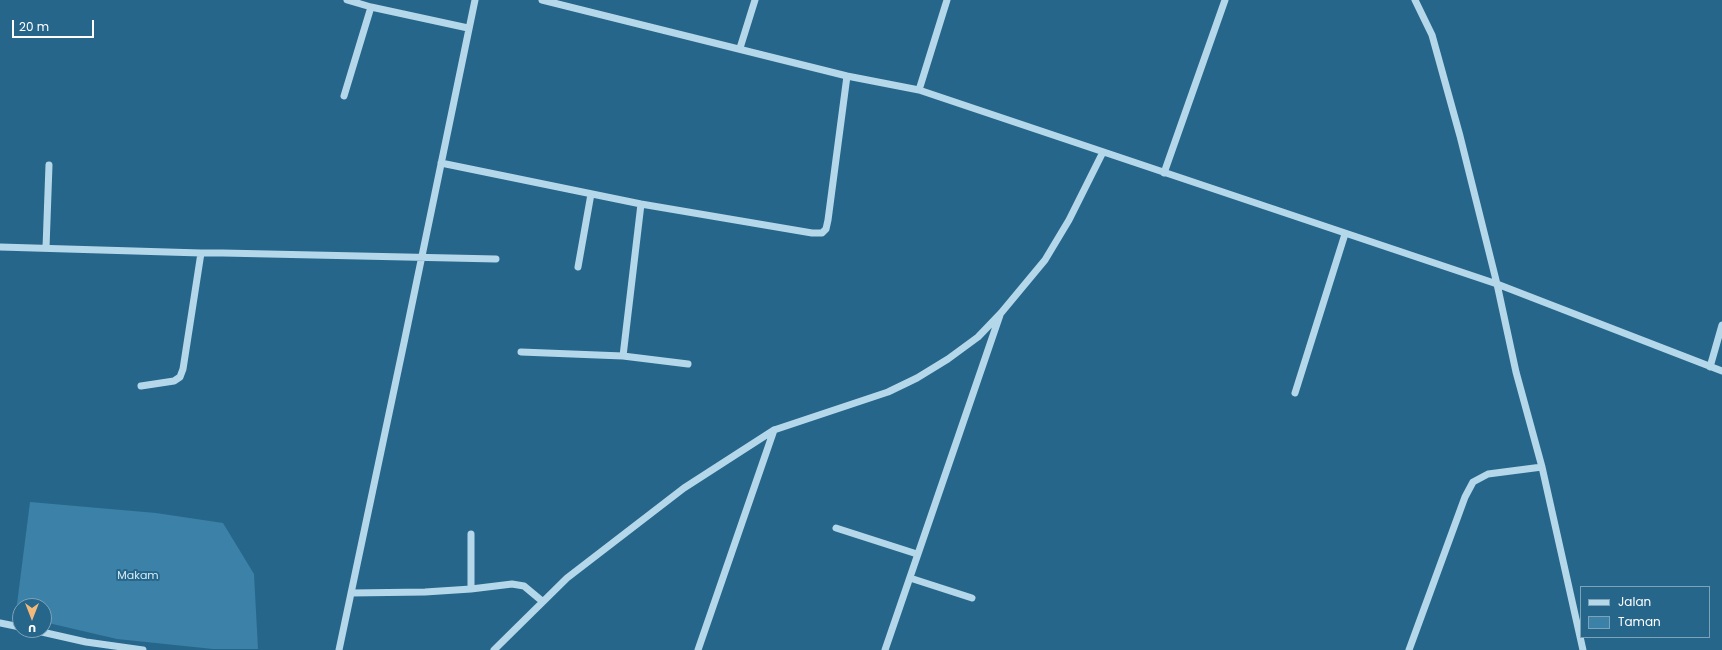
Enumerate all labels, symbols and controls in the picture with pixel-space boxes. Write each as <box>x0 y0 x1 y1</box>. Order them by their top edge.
scale bar <box>14 12 96 38</box>
text: 20 m <box>19 18 49 35</box>
park label: Makam <box>117 569 159 583</box>
legend <box>1580 586 1710 638</box>
text: Jalan <box>1618 593 1651 610</box>
north arrow <box>12 598 52 638</box>
text: Taman <box>1618 613 1661 630</box>
text: U <box>28 621 36 637</box>

